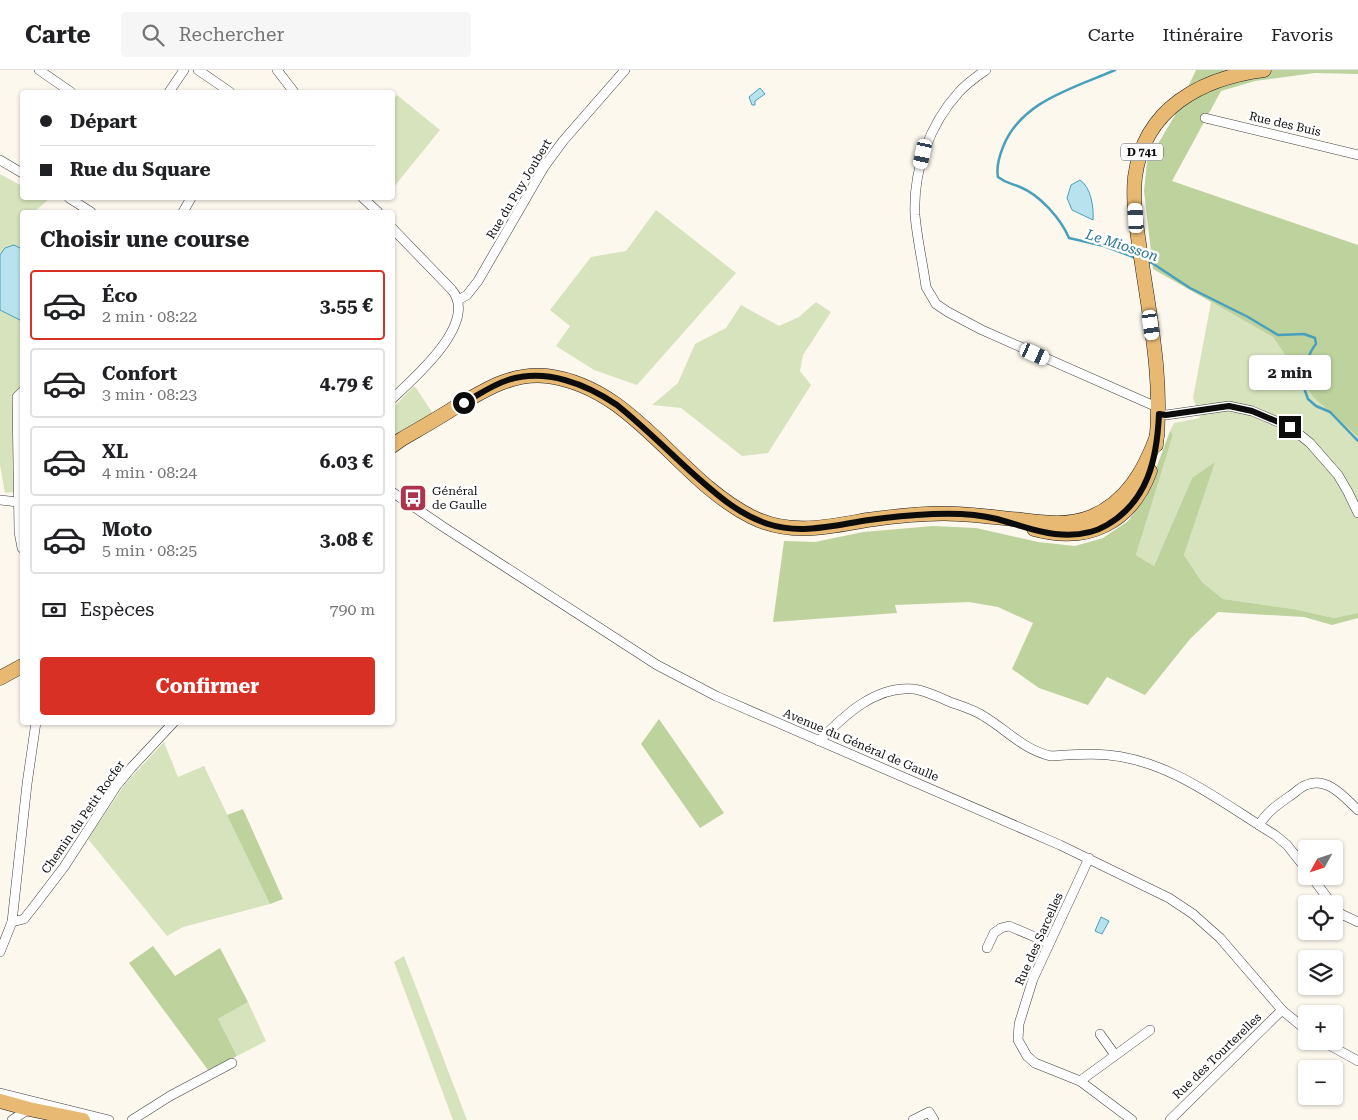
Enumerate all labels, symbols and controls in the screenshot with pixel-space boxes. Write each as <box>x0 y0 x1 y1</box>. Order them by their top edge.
search box <box>121 12 471 57</box>
text: Carte <box>25 21 91 49</box>
icon: search <box>139 21 167 49</box>
text: Rechercher <box>179 23 284 46</box>
text: Carte <box>1088 24 1134 45</box>
text: Itinéraire <box>1162 24 1243 45</box>
text: Favoris <box>1271 24 1333 45</box>
street label: Rue des Buis <box>1248 109 1323 139</box>
text: Départ <box>70 110 137 133</box>
street label: Rue du Puy Joubert <box>484 136 555 242</box>
car <box>912 138 933 170</box>
road number: D 741 <box>1121 144 1163 160</box>
text: Rue du Square <box>70 158 211 181</box>
car <box>1127 203 1144 233</box>
water label: Le Miosson <box>1083 225 1160 264</box>
text: Choisir une course <box>40 227 249 252</box>
icon: car <box>42 283 87 328</box>
text: Éco <box>102 284 138 307</box>
text: 3.55 € <box>320 294 373 317</box>
text: 2 min · 08:22 <box>102 307 197 326</box>
car <box>1141 309 1160 341</box>
car <box>1018 341 1051 367</box>
callout: 2 min <box>1249 354 1331 390</box>
icon: car <box>42 361 87 406</box>
text: Confort <box>102 362 177 385</box>
text: 2 min <box>1268 363 1312 382</box>
text: 4.79 € <box>320 372 373 395</box>
text: 3 min · 08:23 <box>102 385 197 404</box>
route start <box>453 392 475 414</box>
route end <box>1279 416 1301 438</box>
icon: car <box>42 439 87 484</box>
text: XL <box>102 440 128 463</box>
text: 6.03 € <box>320 450 373 473</box>
text: 4 min · 08:24 <box>102 463 197 482</box>
bus stop icon: Général de Gaulle <box>398 483 428 513</box>
place label: Général de Gaulle <box>432 484 487 512</box>
icon: car <box>42 517 87 562</box>
text: Moto <box>102 518 152 541</box>
text: 3.08 € <box>320 528 373 551</box>
text: 5 min · 08:25 <box>102 541 197 560</box>
icon: cash <box>40 596 68 624</box>
text: Espèces <box>80 598 154 621</box>
text: 790 m <box>329 600 375 619</box>
button: Confirmer <box>40 657 375 715</box>
street label: Avenue du Général de Gaulle <box>781 706 941 784</box>
street label: Chemin du Petit Rocfer <box>39 758 127 876</box>
north arrow <box>1298 840 1342 885</box>
map controls <box>1298 840 1343 1105</box>
street label: Rue des Sarcelles <box>1012 890 1066 988</box>
button: locate <box>1298 895 1343 940</box>
button: layers <box>1298 950 1343 995</box>
button: + <box>1298 1005 1343 1050</box>
street label: Rue des Tourterelles <box>1170 1010 1264 1102</box>
button: − <box>1298 1060 1343 1105</box>

